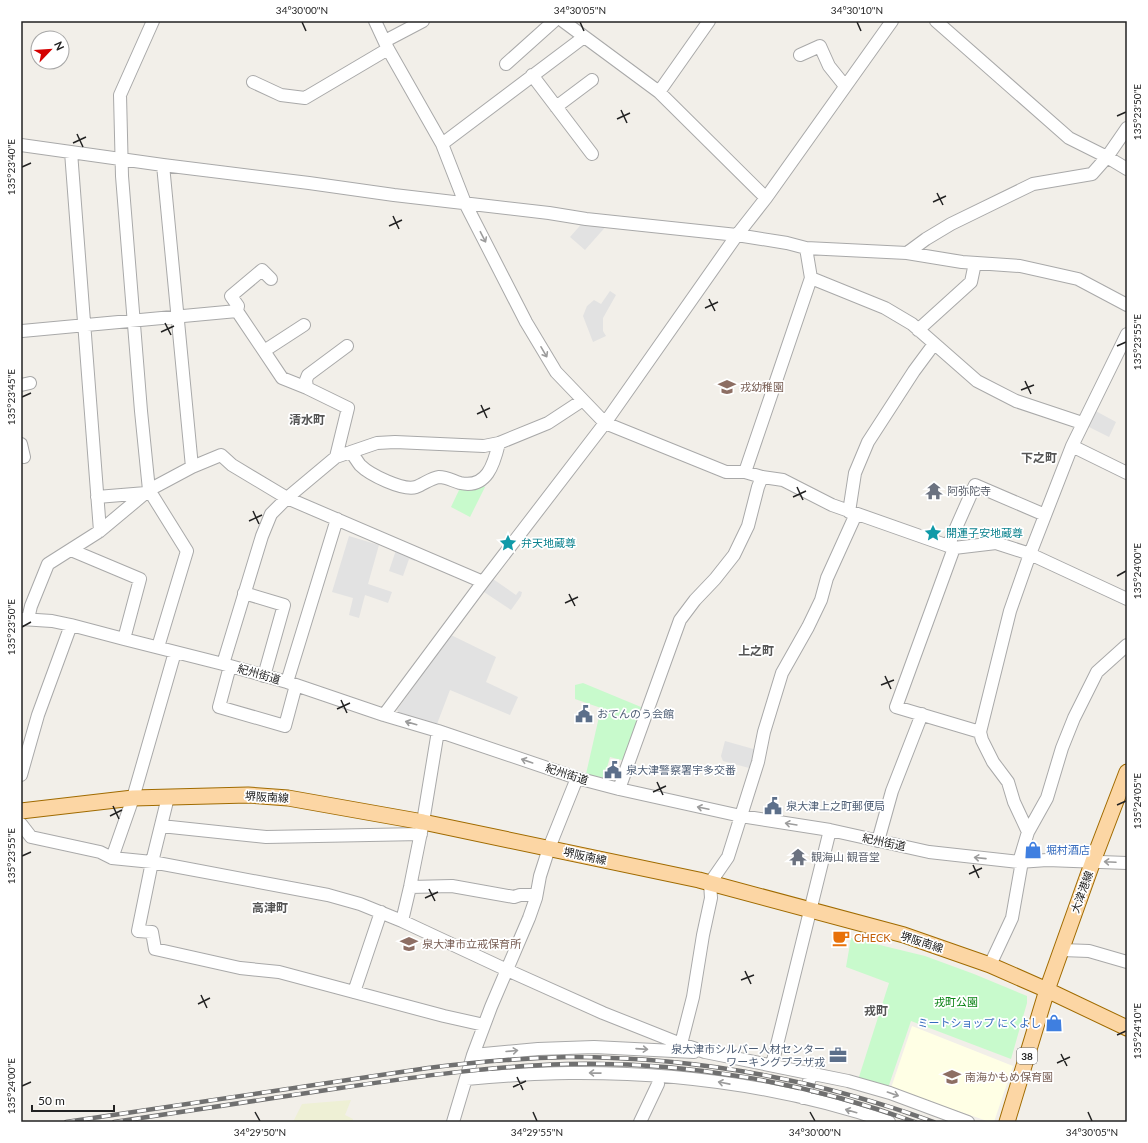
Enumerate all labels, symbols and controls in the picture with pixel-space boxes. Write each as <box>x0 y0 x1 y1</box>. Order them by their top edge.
text: 34°30'00"N <box>276 4 328 16</box>
text: 34°30'05"N <box>554 4 606 16</box>
text: 34°30'10"N <box>831 4 883 16</box>
north arrow <box>30 30 70 70</box>
text: N <box>52 39 67 52</box>
text: 135°23'50"E <box>1131 84 1143 140</box>
text: 135°23'40"E <box>5 139 17 195</box>
one-way arrow <box>479 231 487 243</box>
text: 135°23'55"E <box>1131 314 1143 370</box>
one-way arrow <box>540 346 548 358</box>
text: 135°23'45"E <box>5 369 17 425</box>
school or university icon: 戎幼稚園 <box>717 377 737 397</box>
place label: 戎幼稚園 <box>740 380 784 393</box>
district label: 清水町 <box>289 412 325 427</box>
district label: 下之町 <box>1021 450 1057 465</box>
temple icon: 阿弥陀寺 <box>924 481 944 501</box>
place label: 阿弥陀寺 <box>947 484 991 497</box>
place icon: 開運子安地蔵尊 <box>923 523 943 543</box>
place label: 開運子安地蔵尊 <box>946 526 1023 539</box>
place icon: 弁天地蔵尊 <box>498 533 518 553</box>
place label: 弁天地蔵尊 <box>521 536 576 549</box>
text: 135°24'00"E <box>1131 543 1143 599</box>
text: 135°23'50"E <box>5 599 17 655</box>
district label: 上之町 <box>738 643 774 658</box>
street label: 紀州街道 <box>236 661 282 686</box>
public building icon: おてんのう会館 <box>574 704 594 724</box>
place label: おてんのう会館 <box>597 707 674 720</box>
one-way arrow <box>405 719 418 726</box>
one-way arrow <box>521 756 533 764</box>
public building icon: 泉大津警察署宇多交番 <box>603 760 623 780</box>
street label: 紀州街道 <box>544 761 590 787</box>
place label: 泉大津警察署宇多交番 <box>626 763 736 776</box>
text: 135°24'05"E <box>1131 773 1143 829</box>
street label: 堺阪南線 <box>245 789 289 804</box>
public building icon: 泉大津上之町郵便局 <box>763 796 783 816</box>
place label: 泉大津上之町郵便局 <box>786 799 885 812</box>
one-way arrow <box>697 803 710 811</box>
one-way arrow <box>785 820 798 828</box>
text: 135°23'55"E <box>5 828 17 884</box>
street label: 紀州街道 <box>861 831 907 852</box>
shop icon: 堀村酒店 <box>1023 840 1043 860</box>
place label: 堀村酒店 <box>1046 843 1090 856</box>
street label: 堺阪南線 <box>562 845 608 866</box>
temple icon: 観海山 観音堂 <box>788 847 808 867</box>
place label: 観海山 観音堂 <box>811 850 880 863</box>
one-way arrow <box>974 854 987 861</box>
one-way arrow <box>1104 858 1117 865</box>
street label: 大津港線 <box>1068 869 1095 915</box>
district label: 高津町 <box>252 900 288 915</box>
cafe icon: CHECK <box>831 928 851 948</box>
street label: 堺阪南線 <box>899 929 945 955</box>
place label: CHECK <box>854 931 891 944</box>
school or university icon: 泉大津市立戒保育所 <box>399 934 419 954</box>
place label: 泉大津市立戒保育所 <box>422 937 522 950</box>
park label: 戎町公園 <box>934 995 978 1008</box>
district label: 戎町 <box>864 1003 888 1018</box>
text: 135°24'10"E <box>1131 1003 1143 1059</box>
shop icon: ミートショップ にくよし <box>1044 1013 1064 1033</box>
place label: ミートショップ にくよし <box>917 1016 1041 1029</box>
place label: 泉大津市シルバー人材センター ワーキングプラザ戎 <box>671 1042 825 1068</box>
office icon: 泉大津市シルバー人材センター ワーキングプラザ戎 <box>828 1045 848 1065</box>
one-way arrow <box>635 1046 648 1053</box>
one-way arrow <box>505 1048 518 1055</box>
road number: 38 <box>1017 1048 1037 1064</box>
text: 135°24'00"E <box>5 1058 17 1114</box>
school or university icon: 南海かもめ保育園 <box>942 1067 962 1087</box>
one-way arrow <box>589 1069 602 1077</box>
place label: 南海かもめ保育園 <box>965 1070 1053 1083</box>
one-way arrow <box>718 1079 731 1087</box>
scale bar <box>32 1087 114 1113</box>
one-way arrow <box>887 1091 899 1099</box>
text: 50 m <box>38 1093 65 1108</box>
one-way arrow <box>845 1107 858 1114</box>
text: 34°29'50"N <box>234 1126 286 1138</box>
text: 34°29'55"N <box>511 1126 563 1138</box>
text: 34°30'00"N <box>789 1126 841 1138</box>
text: 34°30'05"N <box>1066 1126 1118 1138</box>

